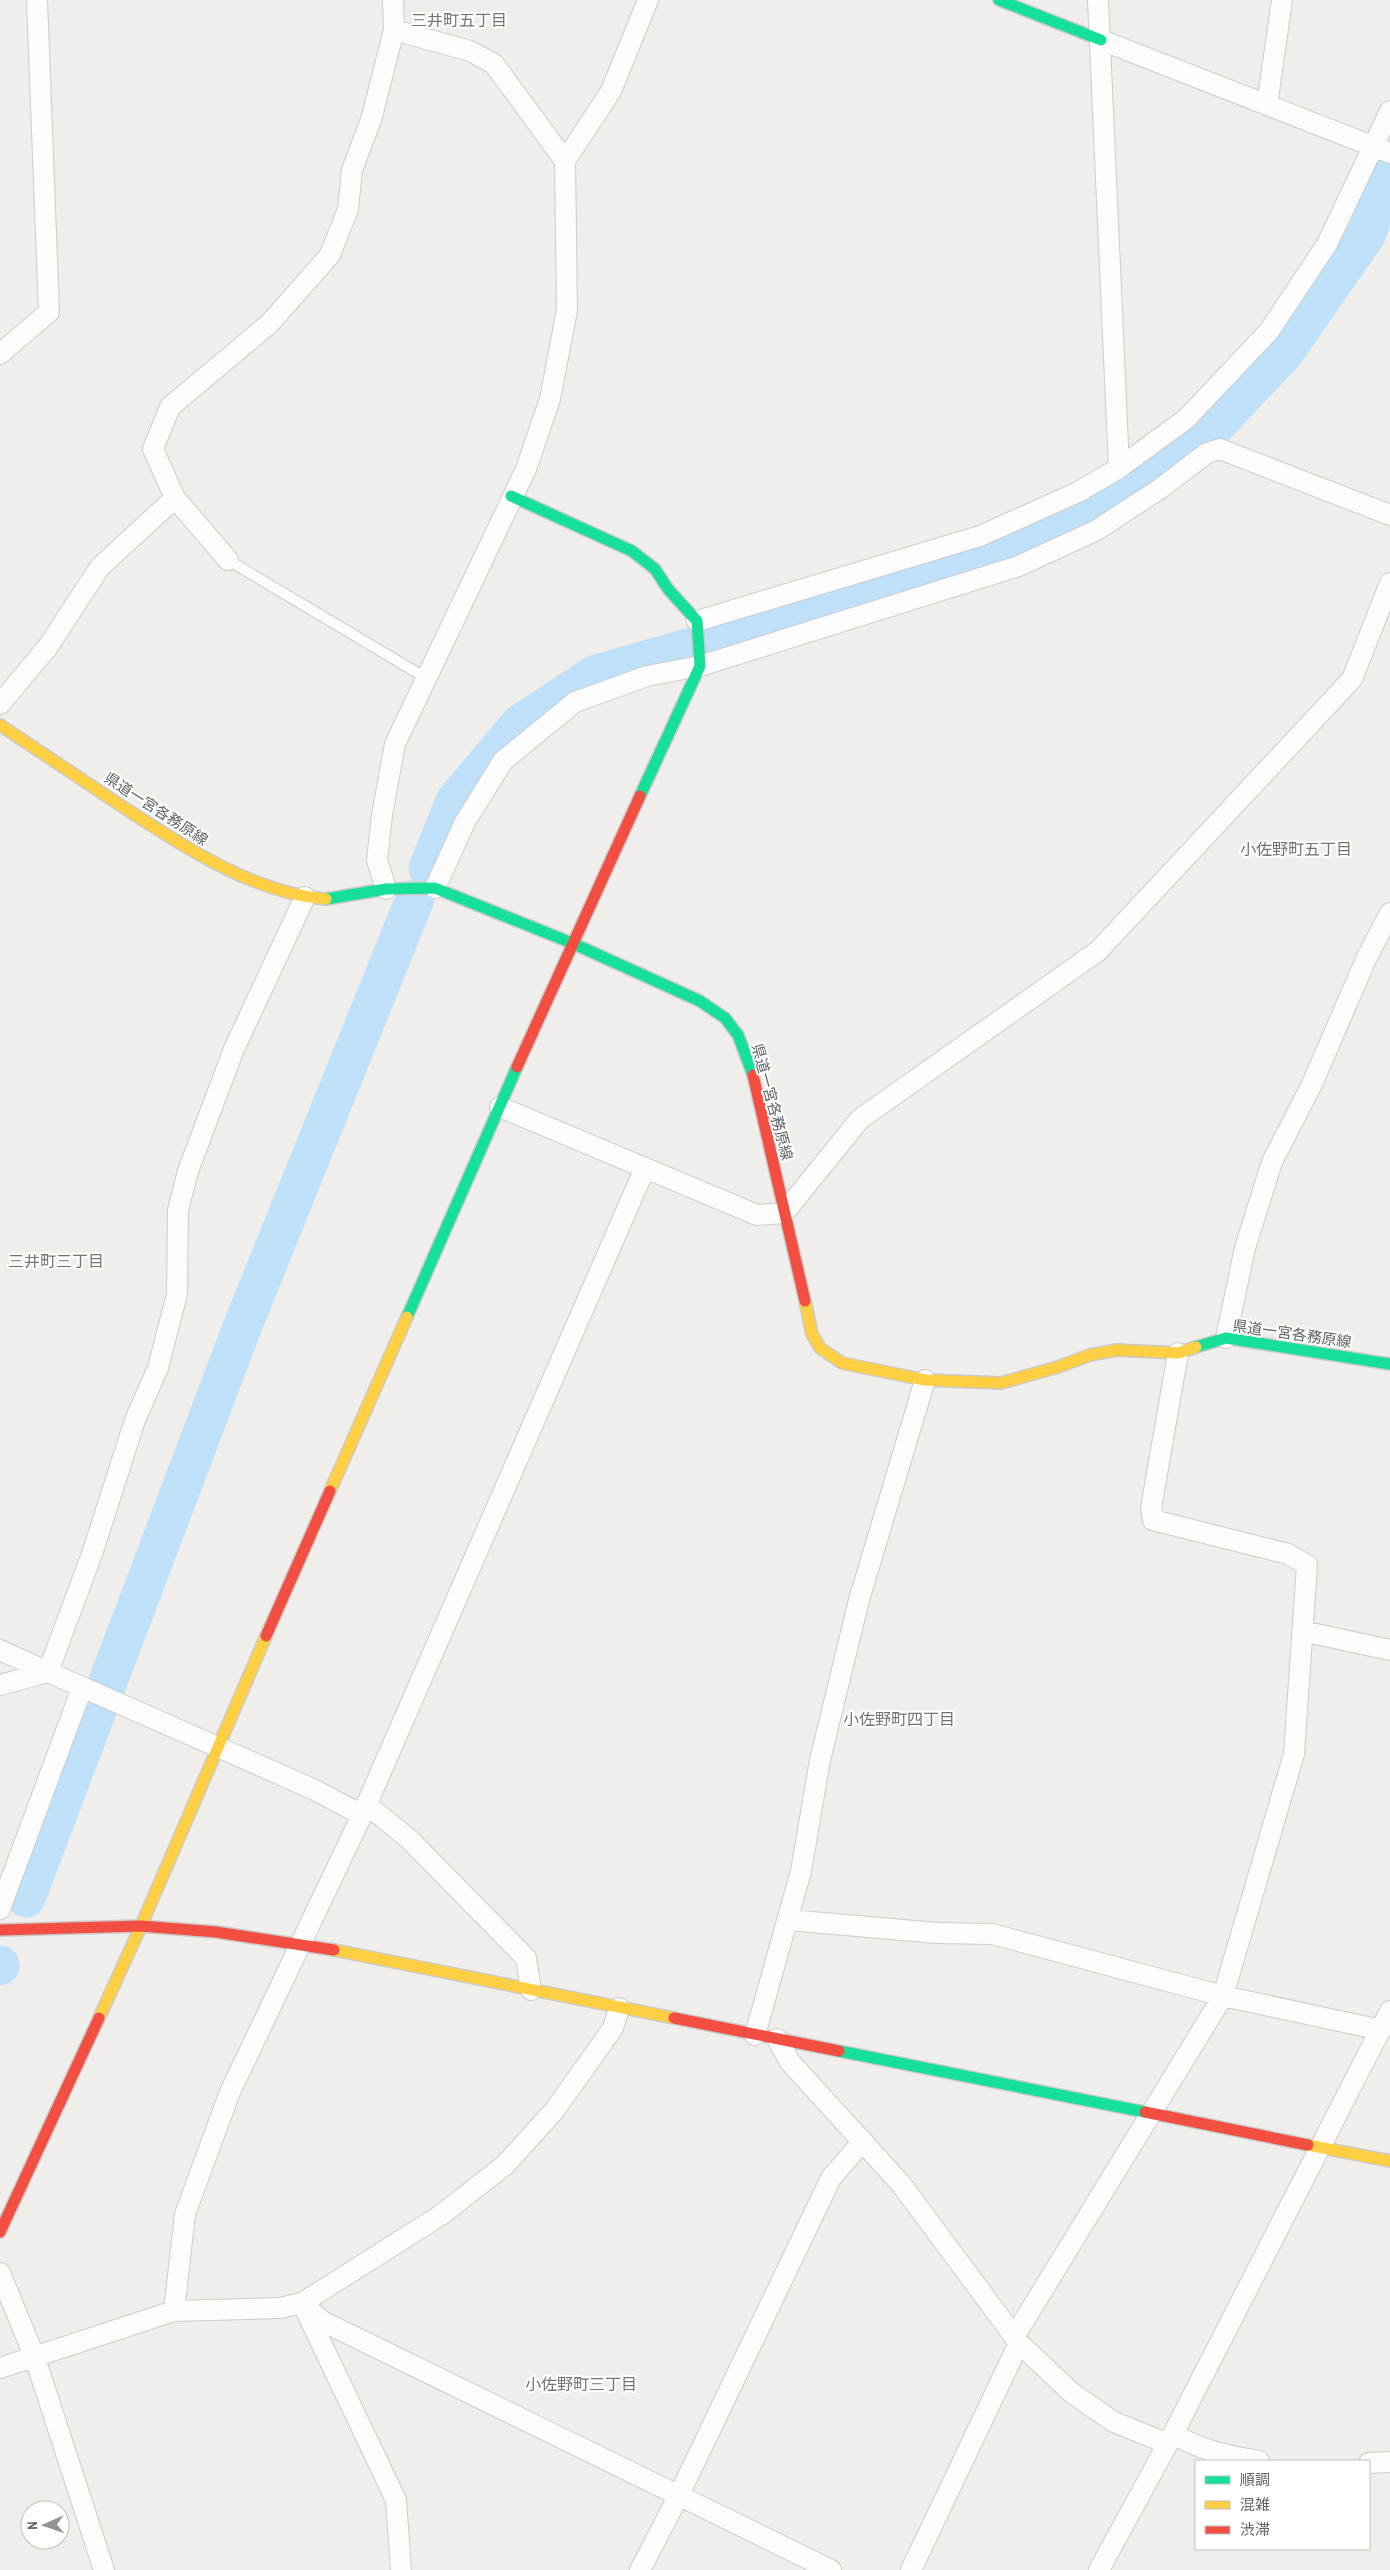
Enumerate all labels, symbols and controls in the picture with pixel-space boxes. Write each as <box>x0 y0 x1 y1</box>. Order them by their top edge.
district label: 三井町五丁目 <box>411 9 507 31</box>
street label: 県道一宮各務原線 <box>100 767 212 850</box>
district label: 小佐野町五丁目 <box>1240 838 1352 860</box>
street label: 県道一宮各務原線 <box>747 1041 798 1163</box>
district label: 三井町三丁目 <box>8 1250 104 1272</box>
street label: 県道一宮各務原線 <box>1231 1315 1353 1352</box>
district label: 小佐野町四丁目 <box>843 1708 955 1730</box>
district label: 小佐野町三丁目 <box>525 2373 637 2395</box>
legend <box>1195 2460 1370 2550</box>
text: 順調 <box>1240 2469 1270 2490</box>
text: 混雑 <box>1240 2494 1270 2515</box>
north arrow <box>20 2500 70 2550</box>
text: 渋滞 <box>1240 2519 1270 2540</box>
text: N <box>23 2521 41 2530</box>

